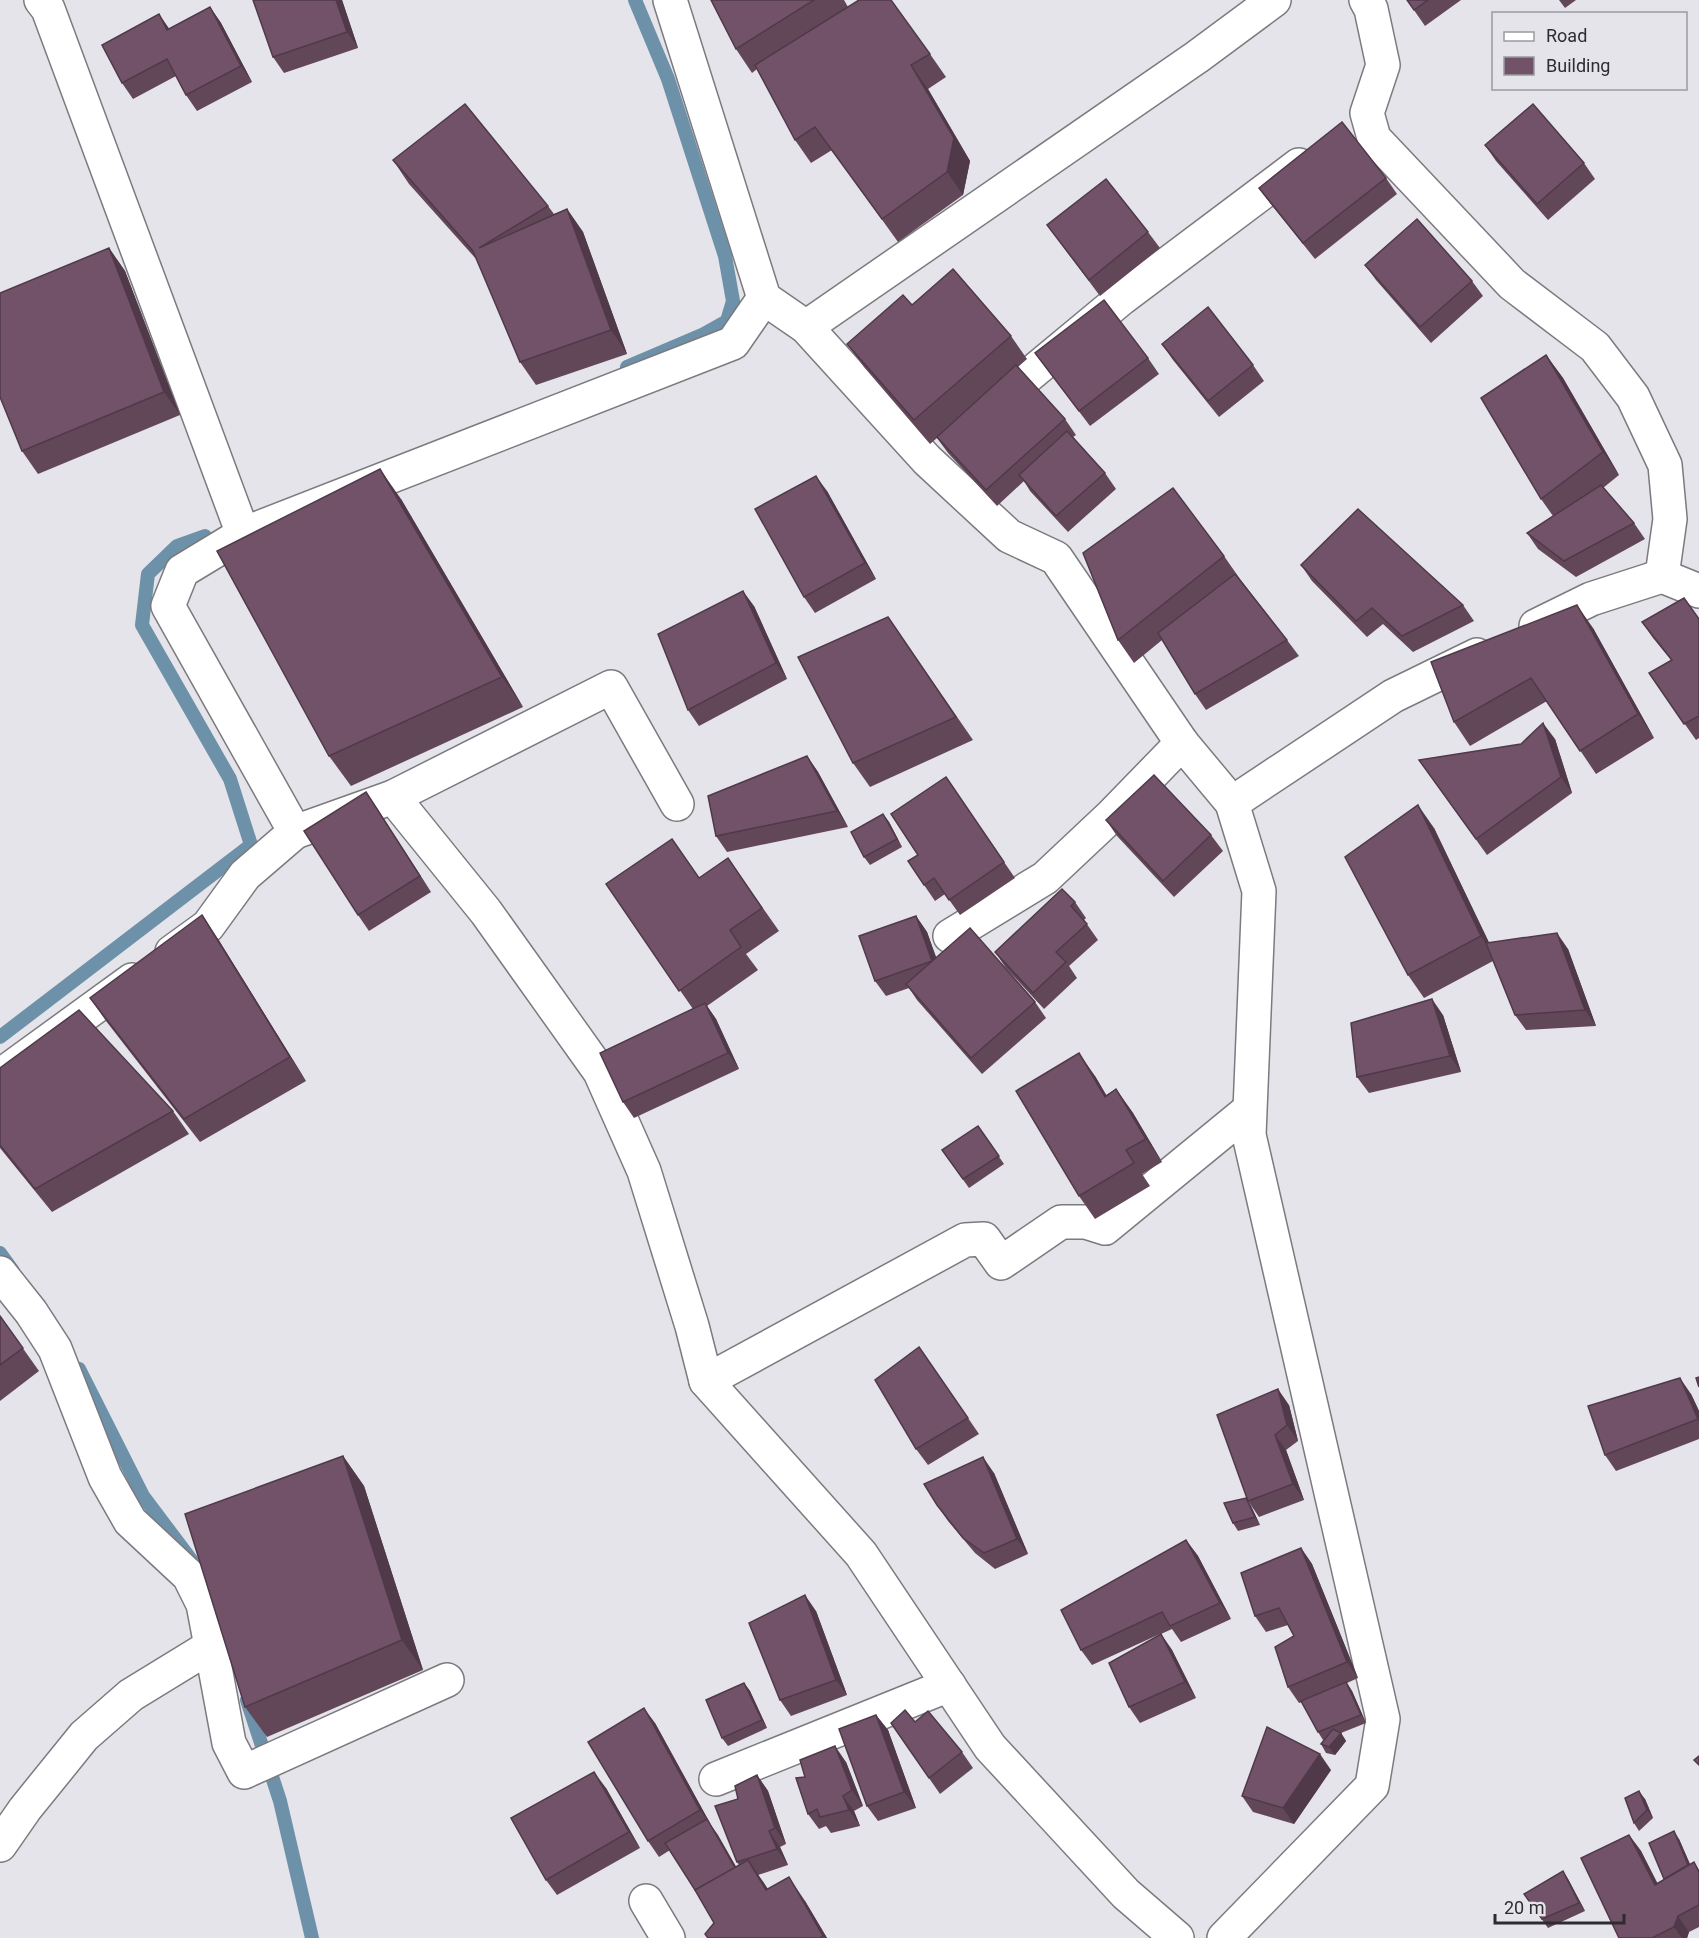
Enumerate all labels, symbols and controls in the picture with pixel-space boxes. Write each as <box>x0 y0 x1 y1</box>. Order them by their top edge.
legend <box>1492 12 1687 90</box>
text: Road <box>1546 25 1587 46</box>
text: Building <box>1546 55 1610 76</box>
scale bar <box>1495 1887 1624 1925</box>
text: 20 m <box>1504 1897 1544 1918</box>

